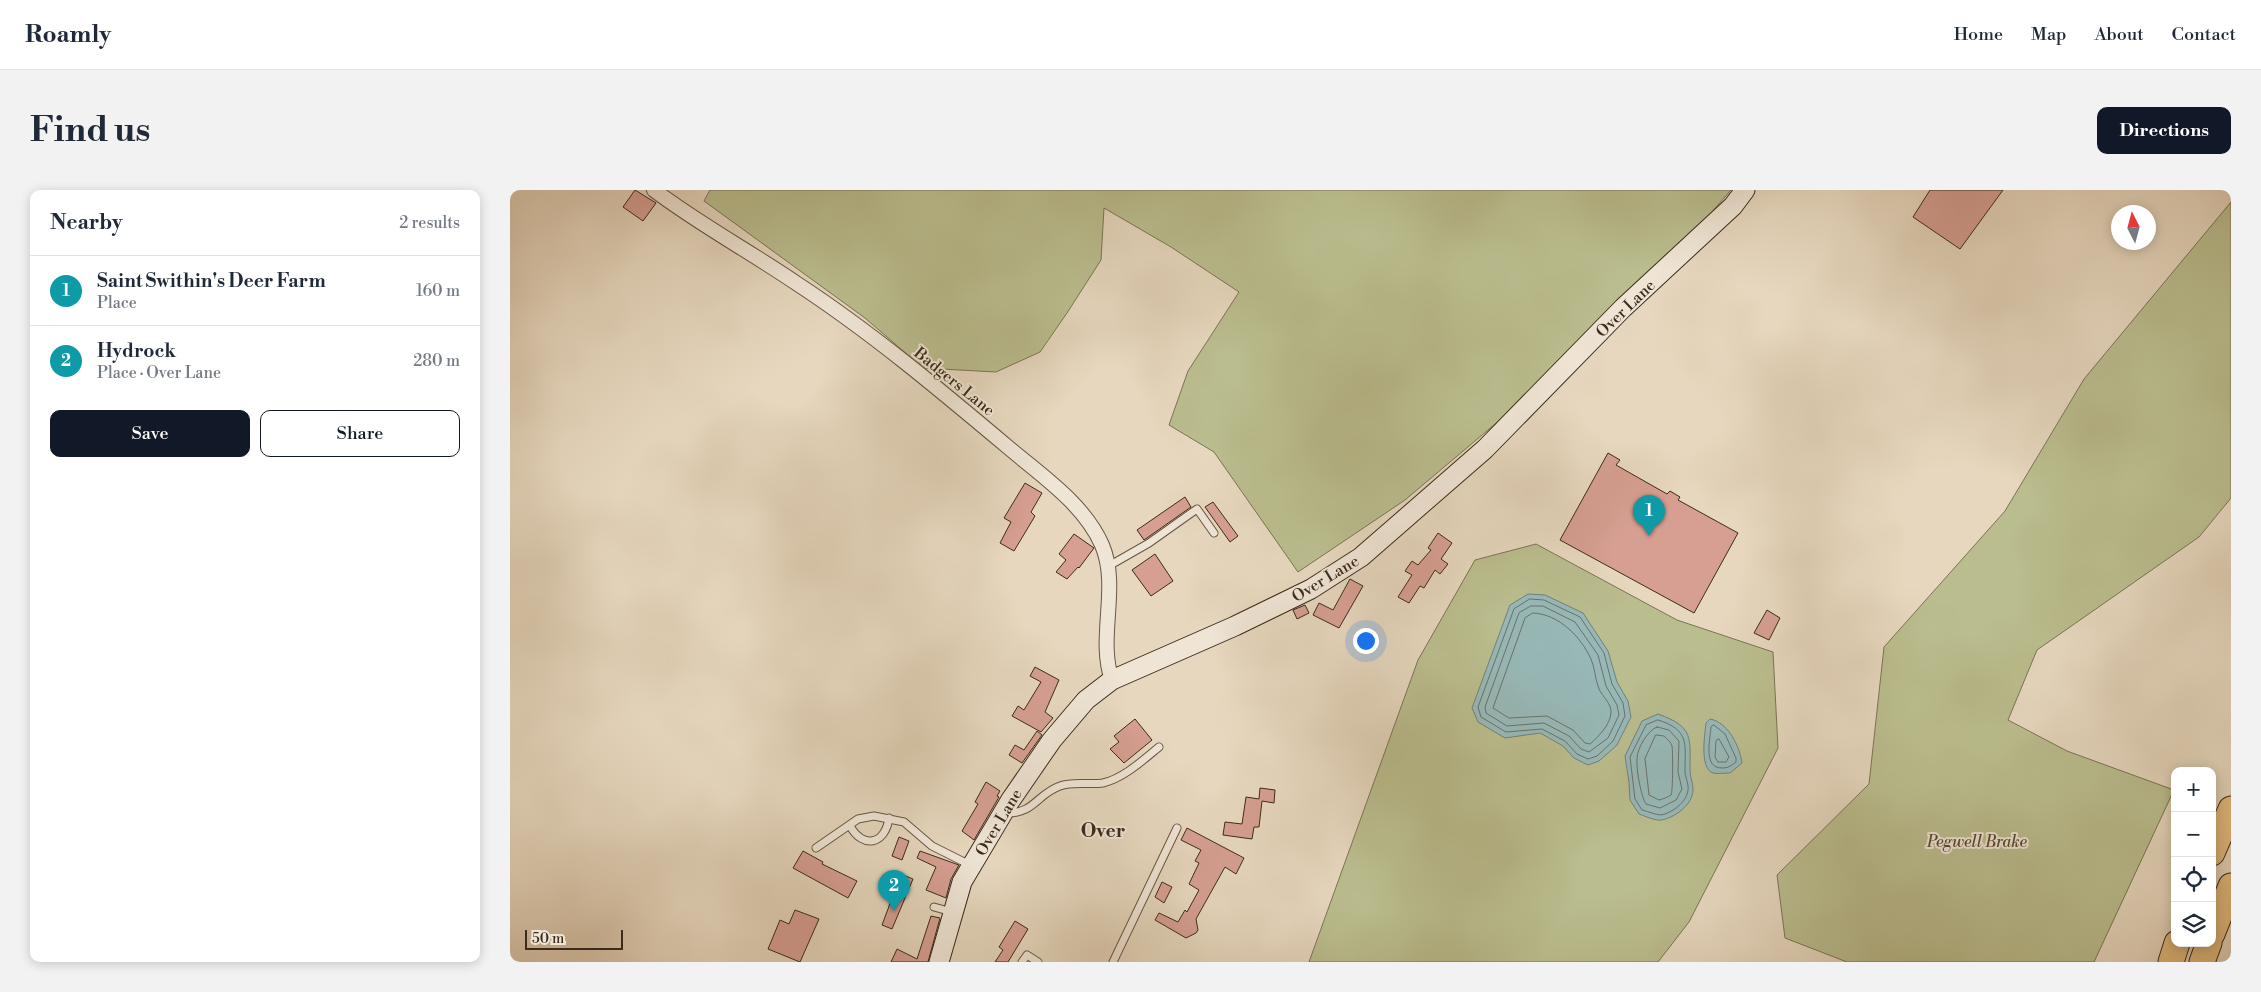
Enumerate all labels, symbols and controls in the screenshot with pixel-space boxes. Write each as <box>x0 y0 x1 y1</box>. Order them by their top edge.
text: Roamly <box>25 20 111 50</box>
text: Home <box>1954 23 2003 46</box>
text: Map <box>2031 23 2067 46</box>
text: About <box>2095 23 2144 46</box>
text: Contact <box>2172 23 2236 46</box>
button: Directions <box>2097 107 2231 154</box>
text: Find us <box>30 109 150 152</box>
north arrow <box>2111 205 2156 250</box>
text: Nearby <box>50 210 123 236</box>
text: 2 results <box>399 213 460 233</box>
text: Saint Swithin's Deer Farm <box>97 269 326 293</box>
street label: Over Lane <box>1592 276 1660 342</box>
text: 1 <box>62 281 70 301</box>
text: 160 m <box>416 281 460 301</box>
text: Place <box>97 293 137 313</box>
text: Hydrock <box>97 339 176 363</box>
street label: Badgers Lane <box>909 342 999 420</box>
text: 2 <box>61 351 71 371</box>
text: 280 m <box>413 351 460 371</box>
text: Place · Over Lane <box>97 363 221 383</box>
button: Save <box>50 410 250 457</box>
button: Share <box>260 410 460 457</box>
pin: 1 <box>1633 495 1665 536</box>
street label: Over Lane <box>1288 551 1363 607</box>
your location <box>1353 628 1379 654</box>
map controls <box>2171 767 2216 947</box>
button: + <box>2171 767 2216 812</box>
street label: Over Lane <box>971 785 1027 860</box>
button: − <box>2171 812 2216 857</box>
district label: Over <box>1081 819 1126 843</box>
park label: Pegwell Brake <box>1926 832 2028 852</box>
button: locate <box>2171 857 2216 902</box>
pin: 2 <box>878 870 910 911</box>
button: layers <box>2171 902 2216 947</box>
scale bar <box>525 927 622 950</box>
text: 50 m <box>532 930 564 948</box>

